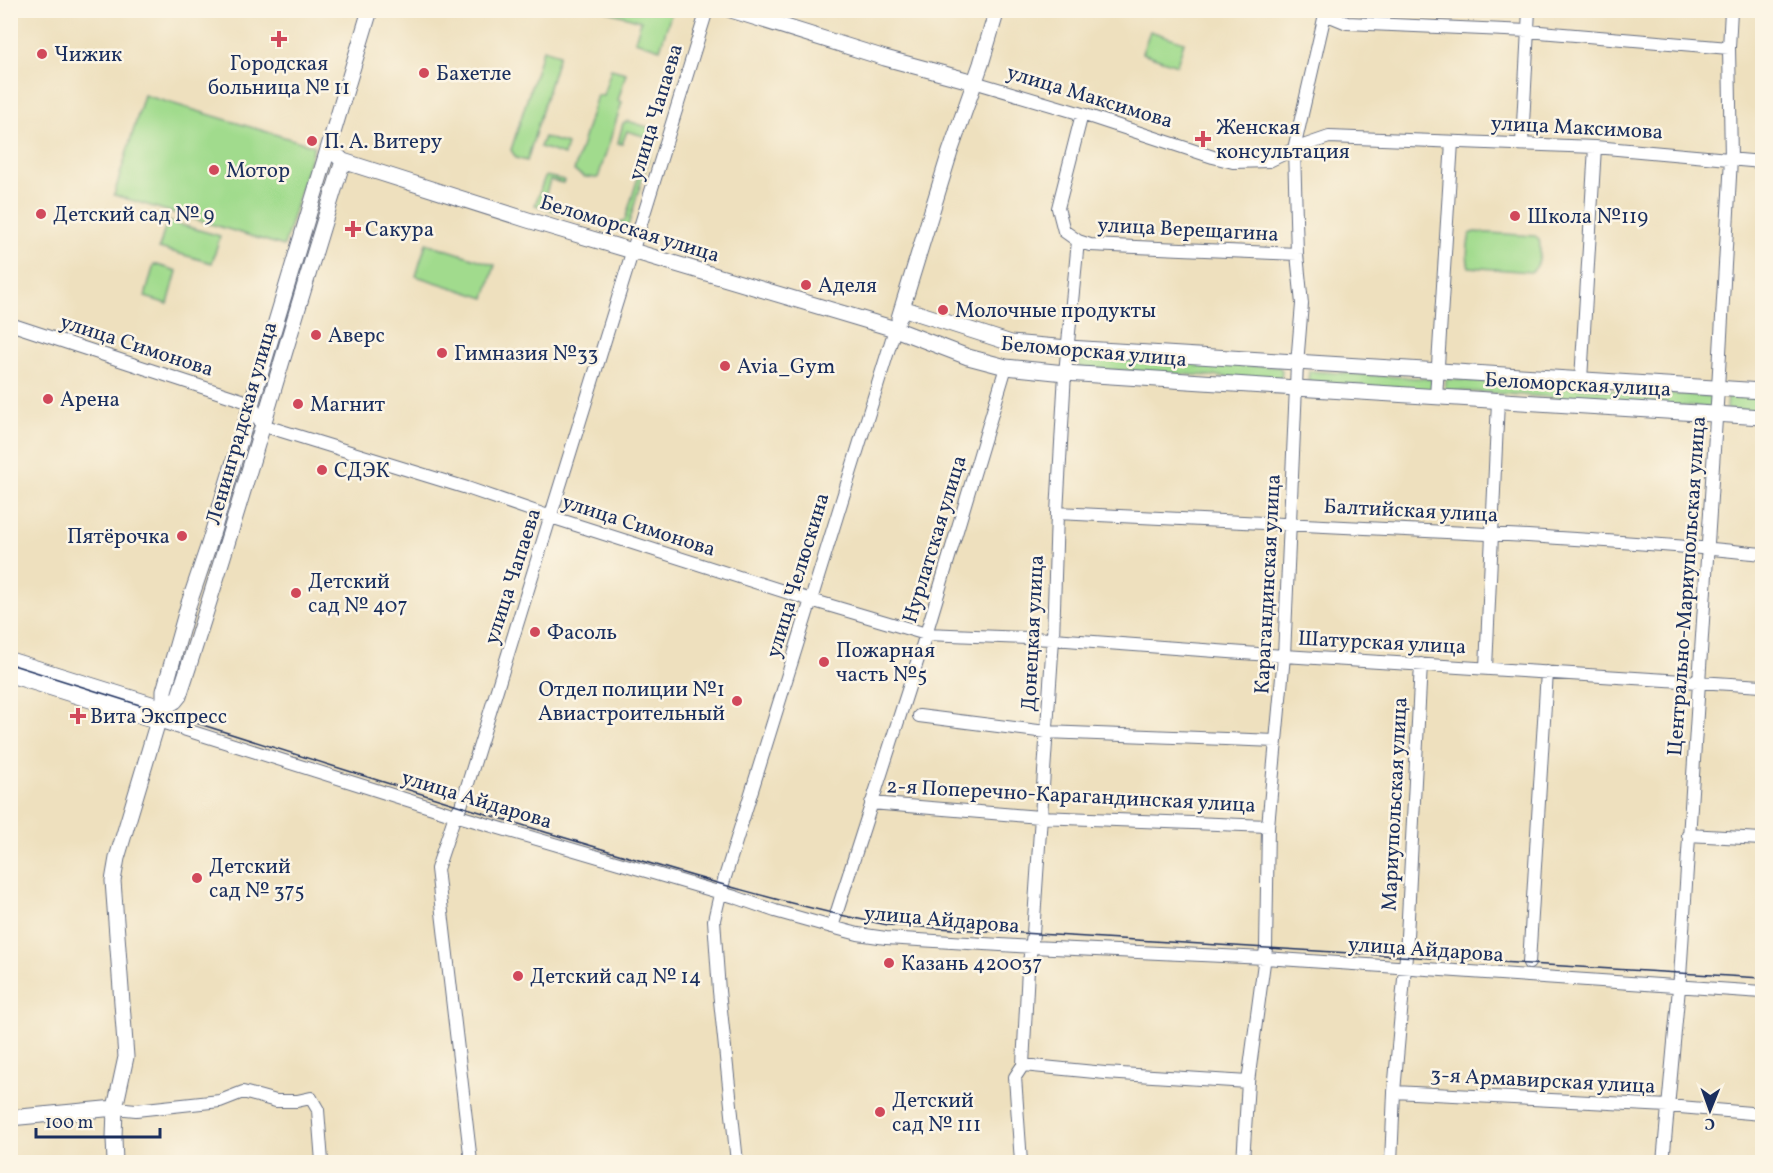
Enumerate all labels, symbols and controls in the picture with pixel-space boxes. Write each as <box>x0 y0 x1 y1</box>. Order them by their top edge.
marker: Городская больница № 11 <box>270 30 288 48</box>
place label: Чижик <box>54 41 122 70</box>
street label: улица Чапаева <box>622 41 691 184</box>
marker: Чижик <box>35 47 49 61</box>
place label: Городская больница № 11 <box>208 50 350 103</box>
street label: улица Максимова <box>1003 58 1176 137</box>
place label: Бахетле <box>436 60 512 89</box>
marker: Бахетле <box>417 66 431 80</box>
street label: улица Максимова <box>1490 110 1664 147</box>
place label: Женская консультация <box>1216 114 1350 167</box>
place label: П. А. Витеру <box>324 128 443 157</box>
marker: Женская консультация <box>1194 130 1212 148</box>
marker: П. А. Витеру <box>305 134 319 148</box>
place label: Мотор <box>226 157 290 186</box>
marker: Мотор <box>207 163 221 177</box>
street label: Беломорская улица <box>536 188 723 271</box>
place label: Детский сад № 9 <box>53 201 215 230</box>
place label: Школа №119 <box>1527 203 1648 232</box>
marker: Детский сад № 9 <box>34 207 48 221</box>
marker: Школа №119 <box>1508 209 1522 223</box>
street label: улица Верещагина <box>1096 211 1279 250</box>
place label: Сакура <box>365 216 434 245</box>
marker: Сакура <box>346 222 360 236</box>
place label: Аделя <box>818 272 877 301</box>
marker: Аделя <box>799 278 813 292</box>
place label: Молочные продукты <box>955 297 1156 326</box>
marker: Молочные продукты <box>936 303 950 317</box>
street label: улица Симонова <box>56 308 217 385</box>
street label: Ленинградская улица <box>200 318 285 528</box>
place label: Аверс <box>328 322 385 351</box>
marker: Аверс <box>309 328 323 342</box>
street label: Беломорская улица <box>1000 330 1188 375</box>
place label: Гимназия №33 <box>454 340 598 369</box>
marker: Гимназия №33 <box>435 346 449 360</box>
place label: Avia_Gym <box>737 353 835 382</box>
marker: Avia_Gym <box>718 359 732 373</box>
street label: Беломорская улица <box>1484 366 1672 405</box>
place label: Арена <box>60 386 120 415</box>
place label: Магнит <box>310 391 386 420</box>
marker: Арена <box>41 392 55 406</box>
marker: Магнит <box>291 397 305 411</box>
street label: Центрально-Мариупольская улица <box>1661 415 1714 757</box>
street label: Нурлатская улица <box>896 452 975 627</box>
place label: СДЭК <box>334 457 390 486</box>
marker: СДЭК <box>315 463 329 477</box>
street label: Карагандинская улица <box>1248 473 1289 695</box>
street label: улица Симонова <box>558 488 719 565</box>
street label: улица Челюскина <box>760 489 837 662</box>
street label: Балтийская улица <box>1323 492 1499 531</box>
street label: улица Чапаева <box>478 505 549 648</box>
place label: Пятёрочка <box>67 523 170 552</box>
marker: Пятёрочка <box>175 529 189 543</box>
street label: Донецкая улица <box>1015 554 1052 712</box>
place label: Детский сад № 407 <box>308 568 408 621</box>
marker: Детский сад № 407 <box>289 586 303 600</box>
place label: Фасоль <box>547 619 617 648</box>
marker: Фасоль <box>528 625 542 639</box>
street label: Шатурская улица <box>1297 625 1467 662</box>
place label: Пожарная часть №5 <box>836 637 935 690</box>
marker: Пожарная часть №5 <box>817 655 831 669</box>
place label: Отдел полиции №1 Авиастроительный <box>538 676 725 729</box>
marker: Отдел полиции №1 Авиастроительный <box>730 694 744 708</box>
street label: Мариупольская улица <box>1375 696 1416 912</box>
place label: Вита Экспресс <box>90 703 227 732</box>
marker: Вита Экспресс <box>71 709 85 723</box>
street label: улица Айдарова <box>398 764 556 837</box>
street label: 2-я Поперечно-Карагандинская улица <box>885 772 1256 821</box>
place label: Детский сад № 375 <box>209 853 305 906</box>
marker: Детский сад № 375 <box>190 871 204 885</box>
street label: улица Айдарова <box>863 899 1021 942</box>
street label: улица Айдарова <box>1347 931 1505 970</box>
place label: Казань 420037 <box>901 950 1043 979</box>
marker: Казань 420037 <box>882 956 896 970</box>
place label: Детский сад № 14 <box>530 963 701 992</box>
marker: Детский сад № 14 <box>511 969 525 983</box>
street label: 3-я Армавирская улица <box>1430 1061 1656 1102</box>
north arrow <box>1680 1080 1740 1140</box>
place label: Детский сад № 111 <box>892 1087 981 1140</box>
scale bar <box>36 1101 160 1139</box>
marker: Детский сад № 111 <box>873 1105 887 1119</box>
text: 100 m <box>45 1111 94 1136</box>
text: С <box>1704 1112 1715 1134</box>

